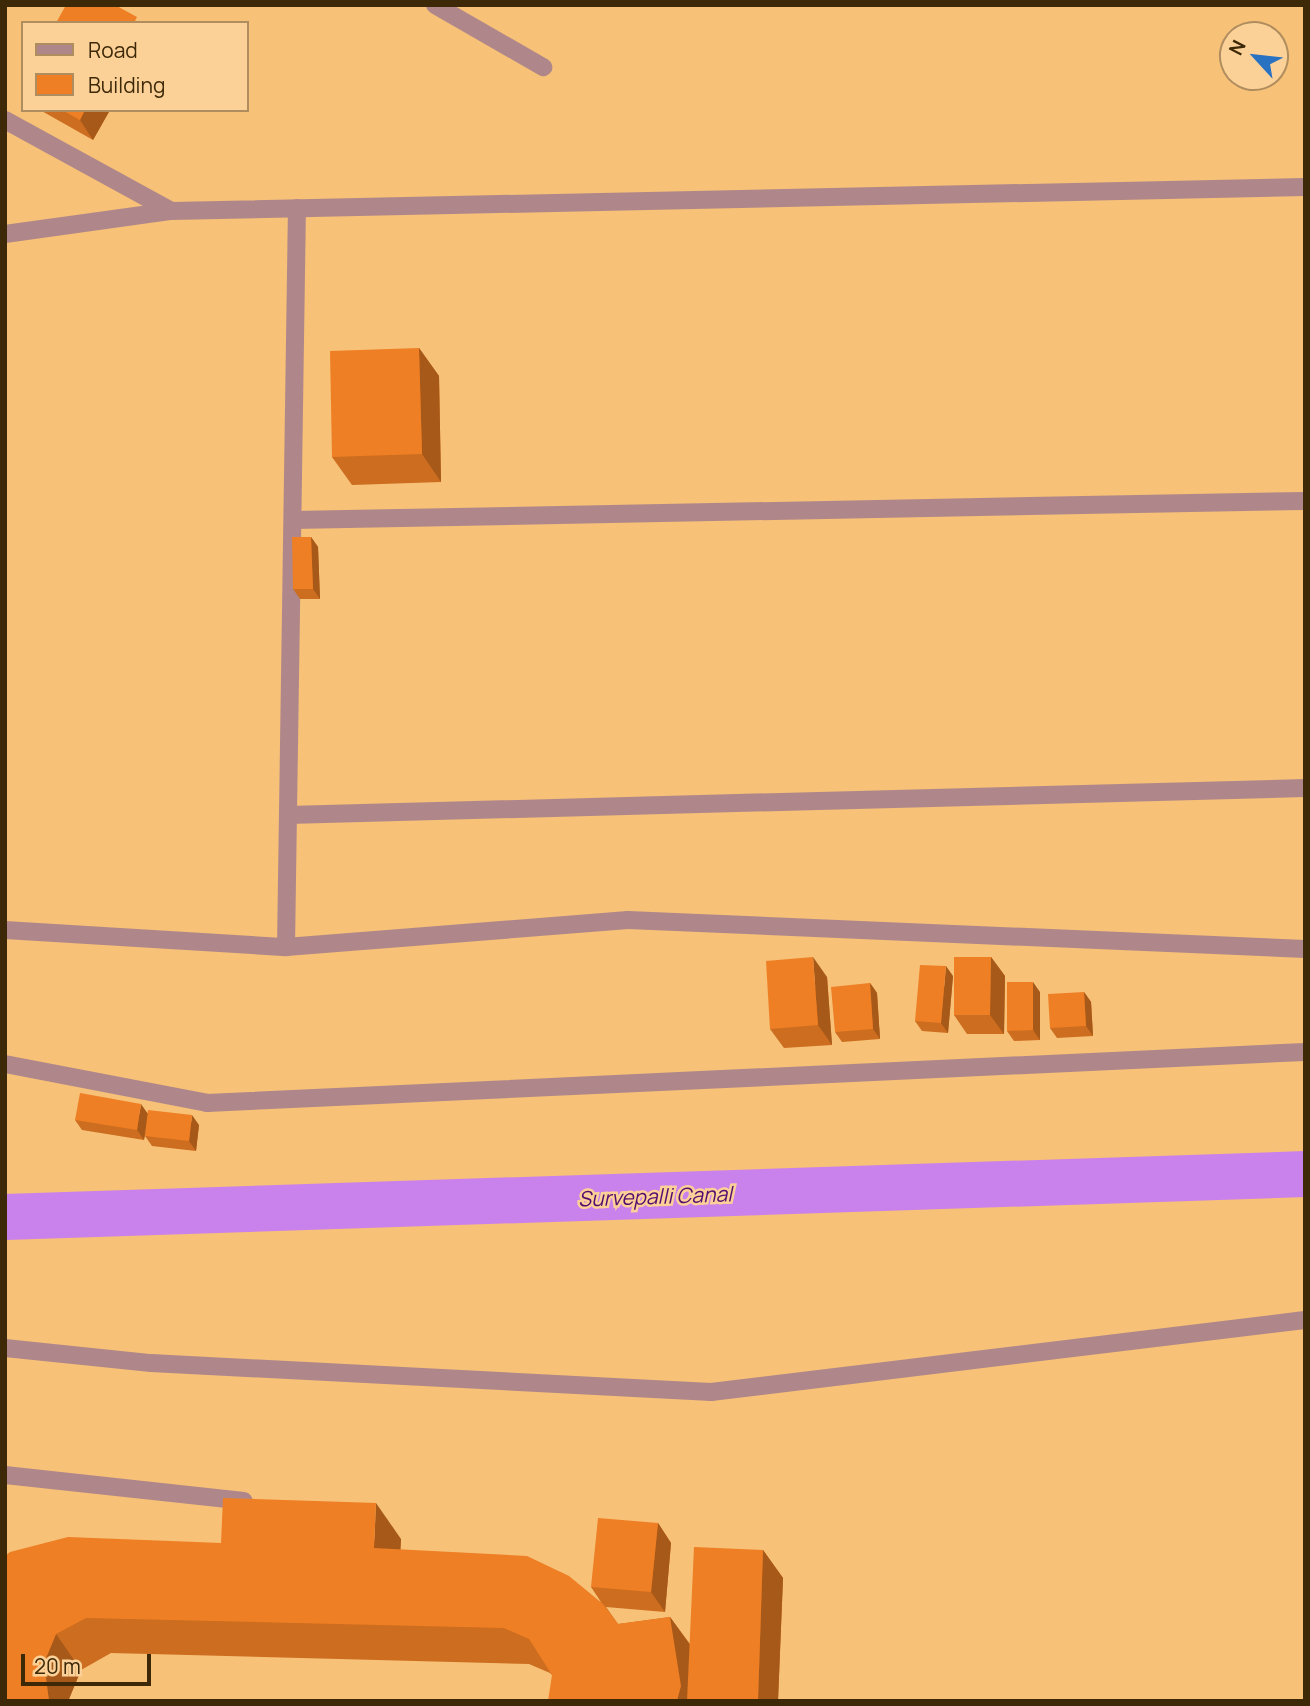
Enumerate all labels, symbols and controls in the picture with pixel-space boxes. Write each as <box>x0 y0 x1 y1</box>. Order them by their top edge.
legend <box>21 21 248 112</box>
north arrow <box>1219 21 1289 91</box>
text: N <box>1222 35 1252 59</box>
text: Road <box>88 36 138 64</box>
text: Building <box>88 71 165 99</box>
water label: Survepalli Canal <box>578 1181 732 1211</box>
scale bar <box>24 1640 154 1684</box>
text: 20 m <box>34 1652 81 1680</box>

